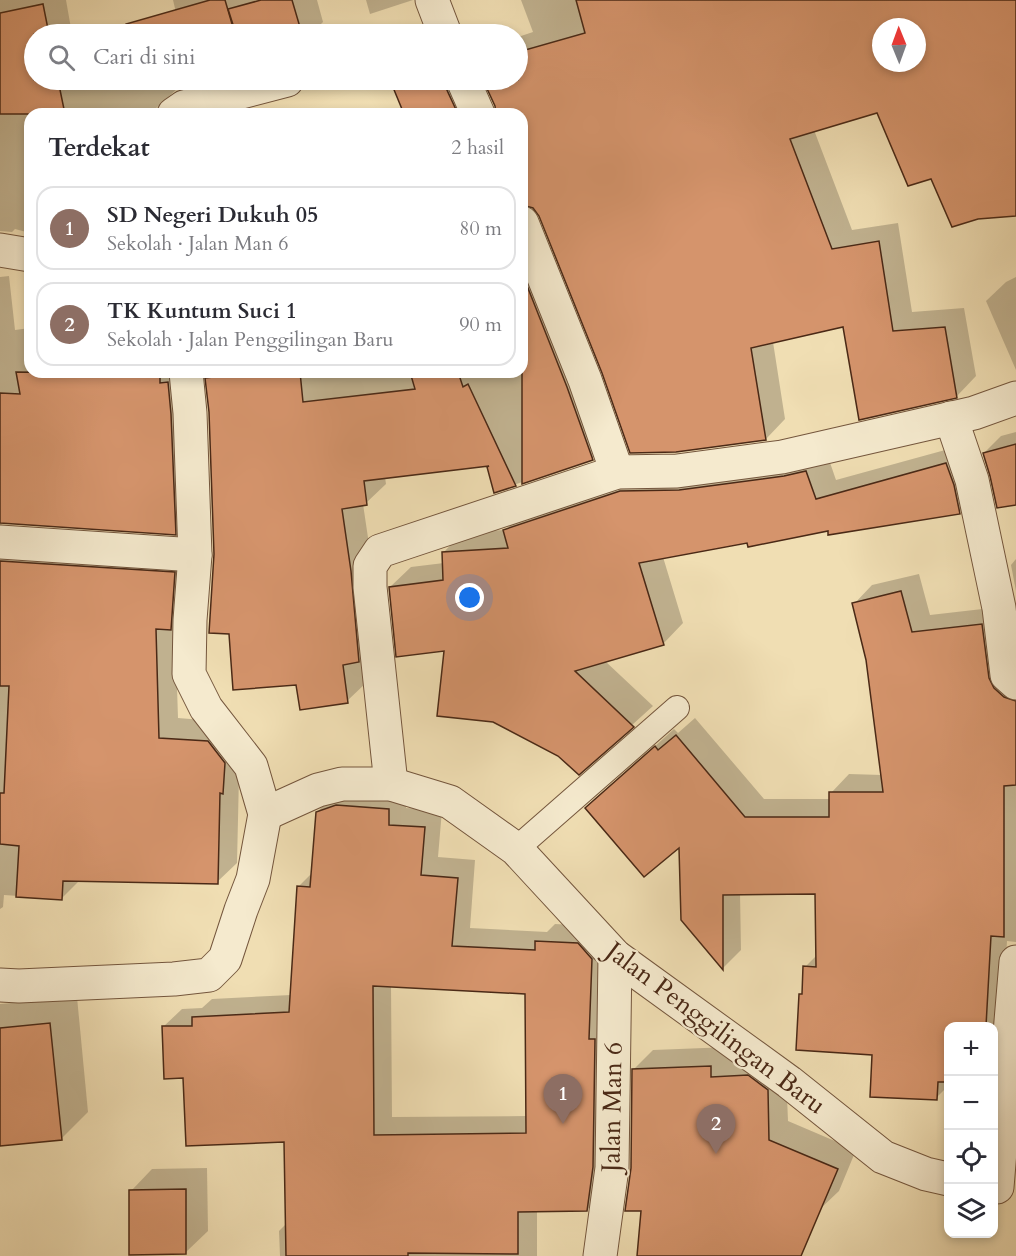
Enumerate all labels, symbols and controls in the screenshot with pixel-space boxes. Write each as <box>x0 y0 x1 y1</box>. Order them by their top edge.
north arrow <box>872 18 926 72</box>
search box <box>24 24 528 90</box>
icon: search <box>45 41 78 74</box>
text: Cari di sini <box>93 42 196 72</box>
text: Terdekat <box>48 130 150 165</box>
text: 2 hasil <box>451 134 504 161</box>
text: SD Negeri Dukuh 05 <box>107 200 318 230</box>
text: 1 <box>64 215 75 242</box>
text: 80 m <box>459 215 502 242</box>
text: Sekolah · Jalan Man 6 <box>107 230 288 257</box>
text: TK Kuntum Suci 1 <box>107 296 297 326</box>
text: 2 <box>64 311 75 338</box>
text: 90 m <box>459 311 502 338</box>
text: Sekolah · Jalan Penggilingan Baru <box>107 326 394 353</box>
your location <box>455 583 484 612</box>
street label: Jalan Penggilingan Baru <box>596 931 833 1122</box>
map controls <box>944 1022 998 1238</box>
button: + <box>944 1022 998 1076</box>
street label: Jalan Man 6 <box>593 1041 631 1177</box>
pin: 1 <box>544 1074 582 1124</box>
button: − <box>944 1076 998 1130</box>
pin: 2 <box>696 1104 736 1154</box>
button: locate <box>944 1130 998 1184</box>
button: layers <box>944 1184 998 1238</box>

